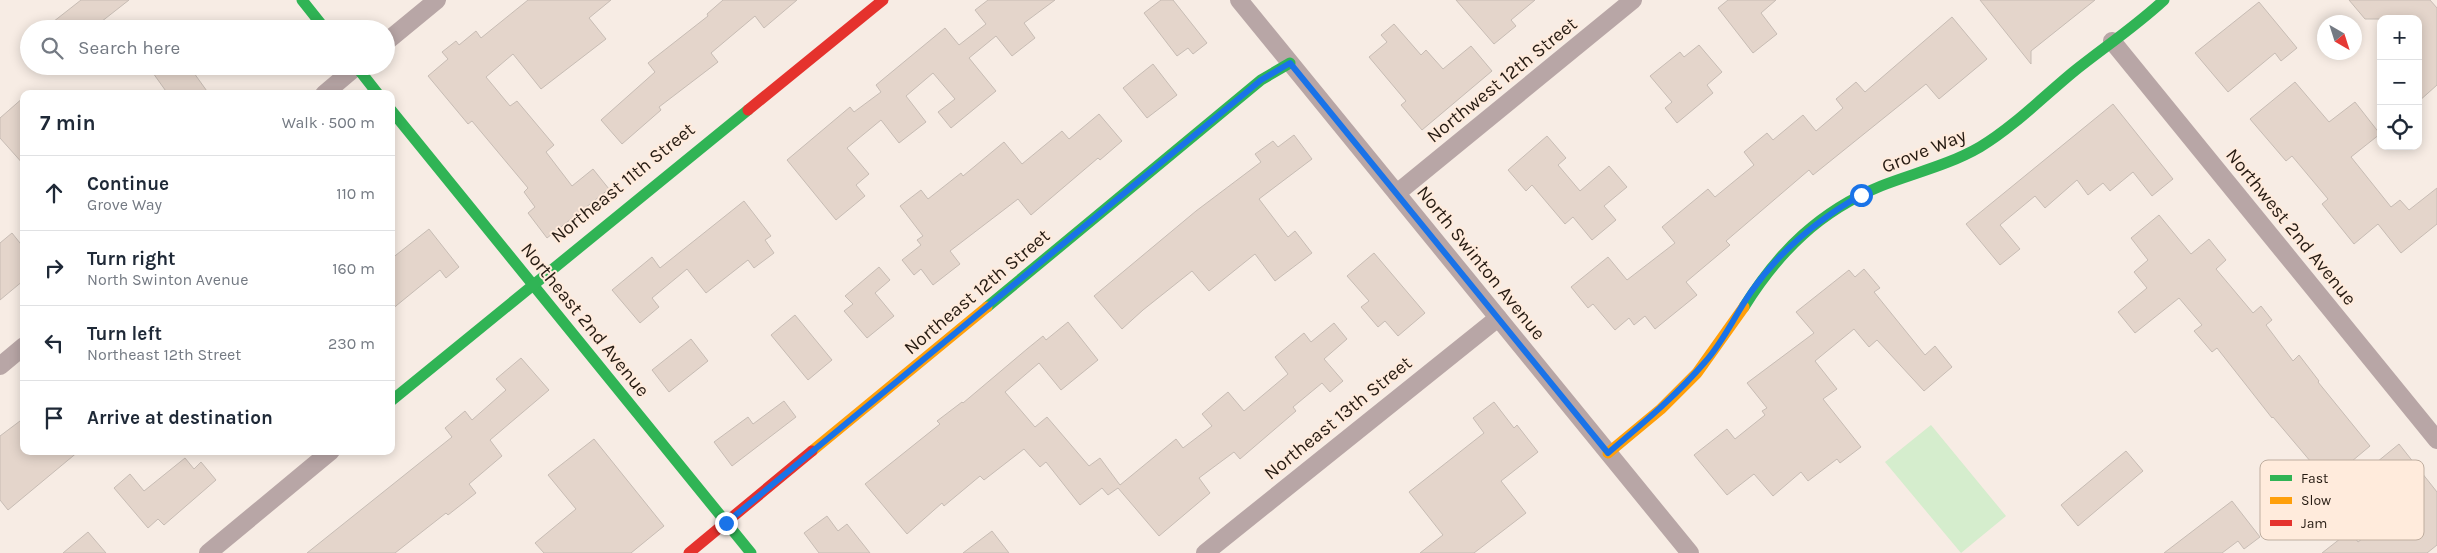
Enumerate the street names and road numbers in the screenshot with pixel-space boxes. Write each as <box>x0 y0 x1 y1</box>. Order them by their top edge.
street label: Northwest 12th Street <box>1423 13 1581 147</box>
street label: Northeast 11th Street <box>547 118 699 248</box>
street label: Grove Way <box>1879 124 1970 178</box>
street label: Northwest 2nd Avenue <box>2221 144 2361 310</box>
street label: North Swinton Avenue <box>1412 182 1550 344</box>
street label: Northeast 12th Street <box>900 225 1054 359</box>
street label: Northeast 2nd Avenue <box>516 239 654 401</box>
street label: Northeast 13th Street <box>1260 352 1416 484</box>

